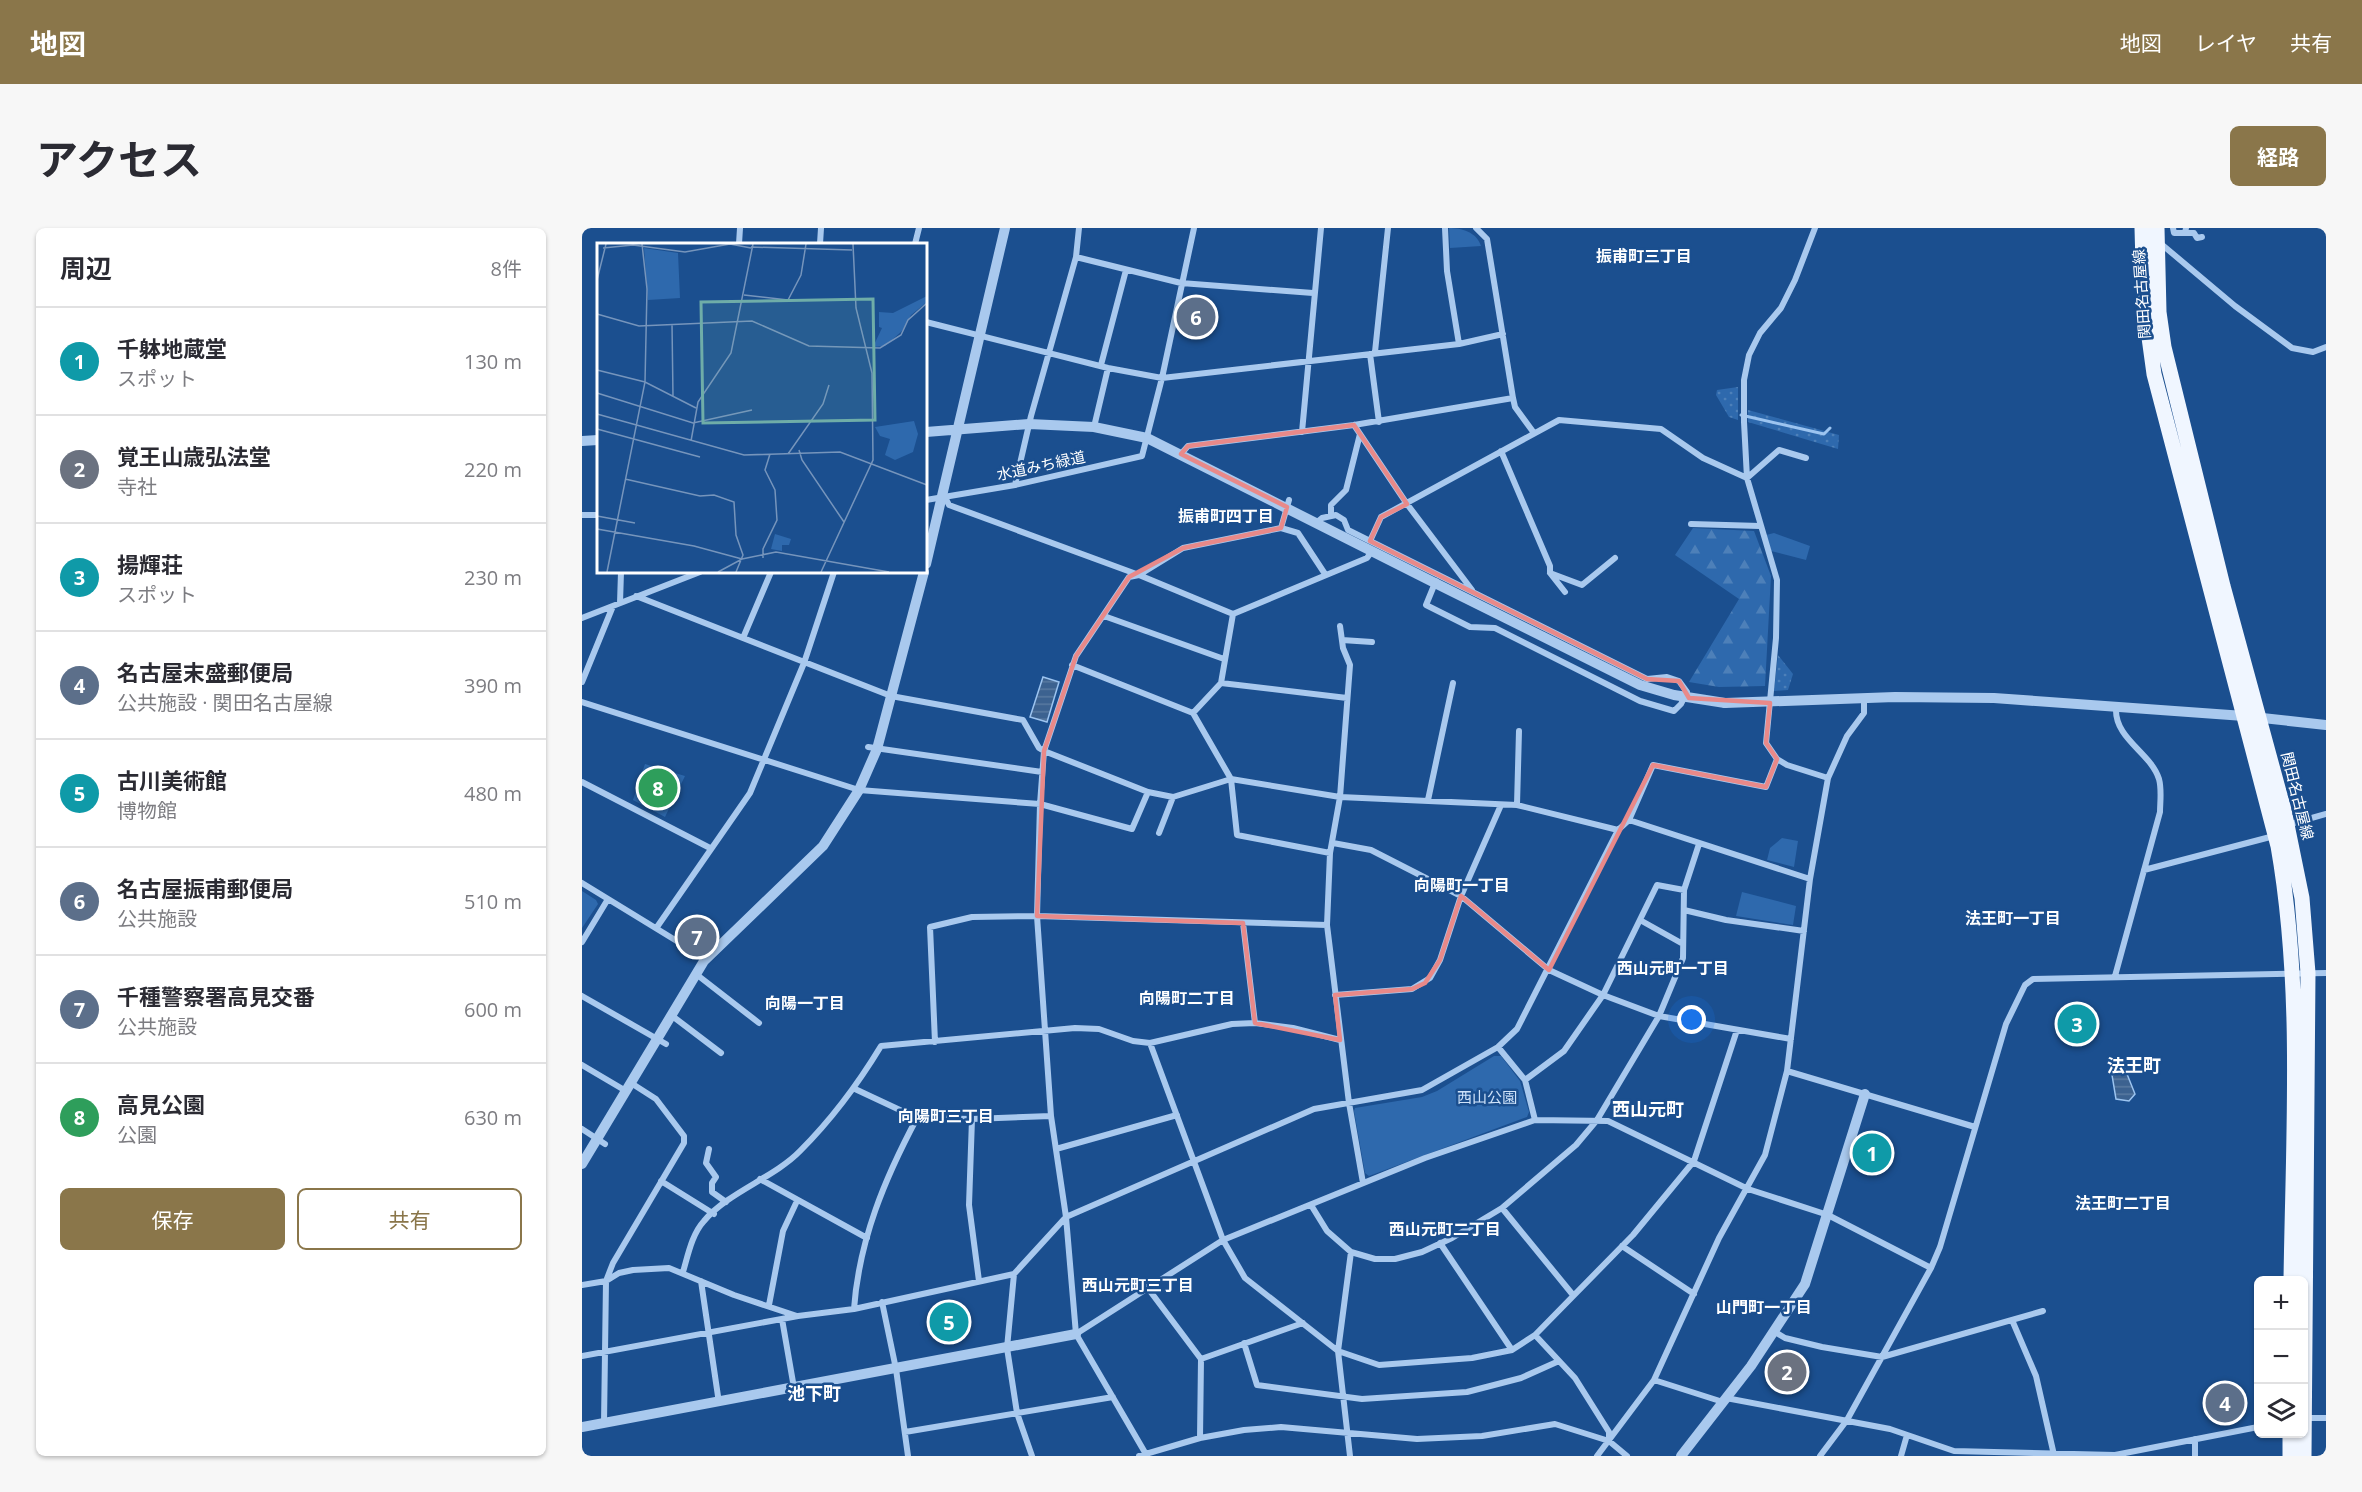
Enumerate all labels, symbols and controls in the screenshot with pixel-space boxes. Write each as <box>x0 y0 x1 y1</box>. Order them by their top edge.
text: 地図 <box>30 24 86 62</box>
text: 地図 <box>2120 29 2162 57</box>
text: レイヤ <box>2195 29 2257 57</box>
text: 共有 <box>2290 29 2332 57</box>
button: 経路 <box>2230 126 2326 186</box>
text: アクセス <box>36 130 202 187</box>
inset map <box>597 243 927 573</box>
district label: 振甫町三丁目 <box>1596 245 1692 267</box>
street label: 関田名古屋線 <box>2128 248 2154 340</box>
text: 周辺 <box>60 250 112 286</box>
text: 8件 <box>491 255 522 282</box>
pin: 6 <box>1176 294 1216 340</box>
text: 千躰地蔵堂 <box>117 333 227 363</box>
text: 1 <box>74 348 85 375</box>
text: 130 m <box>464 348 522 375</box>
text: スポット <box>117 365 197 392</box>
text: 覚王山歳弘法堂 <box>117 441 271 471</box>
street label: 水道みち緑道 <box>995 446 1087 484</box>
text: 2 <box>74 456 85 483</box>
text: 220 m <box>464 456 522 483</box>
text: 寺社 <box>117 473 157 500</box>
district label: 振甫町四丁目 <box>1178 505 1274 527</box>
text: 揚輝荘 <box>117 549 183 579</box>
text: 3 <box>74 564 85 591</box>
text: 230 m <box>464 564 522 591</box>
text: スポット <box>117 581 197 608</box>
text: 名古屋末盛郵便局 <box>117 657 293 687</box>
text: 4 <box>74 672 85 699</box>
text: 390 m <box>464 672 522 699</box>
text: 公共施設 · 関田名古屋線 <box>117 689 333 716</box>
street label: 関田名古屋線 <box>2277 750 2319 842</box>
text: 古川美術館 <box>117 765 227 795</box>
pin: 8 <box>638 766 678 810</box>
text: 5 <box>74 780 85 807</box>
text: 480 m <box>464 780 522 807</box>
text: 博物館 <box>117 797 177 824</box>
text: 名古屋振甫郵便局 <box>117 873 293 903</box>
district label: 向陽町一丁目 <box>1414 874 1510 896</box>
text: 6 <box>74 888 85 915</box>
text: 510 m <box>464 888 522 915</box>
text: 公共施設 <box>117 905 197 932</box>
district label: 法王町一丁目 <box>1965 907 2061 929</box>
pin: 7 <box>678 914 716 960</box>
district label: 西山元町一丁目 <box>1617 957 1729 979</box>
text: 千種警察署高見交番 <box>117 981 315 1011</box>
district label: 向陽町二丁目 <box>1139 987 1235 1009</box>
district label: 向陽一丁目 <box>765 992 845 1014</box>
text: 7 <box>74 996 85 1023</box>
text: 600 m <box>464 996 522 1023</box>
pin: 3 <box>2058 1002 2096 1046</box>
your location <box>1677 1005 1706 1034</box>
text: 公共施設 <box>117 1013 197 1040</box>
district label: 法王町 <box>2107 1053 2161 1077</box>
park label: 西山公園 <box>1457 1087 1517 1107</box>
text: 高見公園 <box>117 1089 205 1119</box>
district label: 西山元町 <box>1612 1097 1684 1121</box>
text: 8 <box>74 1104 85 1131</box>
text: 630 m <box>464 1104 522 1131</box>
district label: 向陽町三丁目 <box>898 1105 994 1127</box>
text: 公園 <box>117 1121 157 1148</box>
pin: 1 <box>1852 1130 1892 1176</box>
button: 保存 <box>60 1188 285 1250</box>
button: 共有 <box>297 1188 522 1250</box>
district label: 法王町二丁目 <box>2075 1192 2171 1214</box>
district label: 西山元町二丁目 <box>1389 1218 1501 1240</box>
district label: 西山元町三丁目 <box>1082 1274 1194 1296</box>
map controls <box>2254 1276 2308 1438</box>
button: + <box>2254 1276 2308 1330</box>
district label: 山門町一丁目 <box>1716 1296 1812 1318</box>
pin: 5 <box>930 1300 968 1344</box>
button: − <box>2254 1330 2308 1384</box>
pin: 2 <box>1768 1350 1806 1394</box>
pin: 4 <box>2206 1380 2244 1426</box>
district label: 池下町 <box>787 1381 841 1405</box>
button: layers <box>2254 1384 2308 1438</box>

